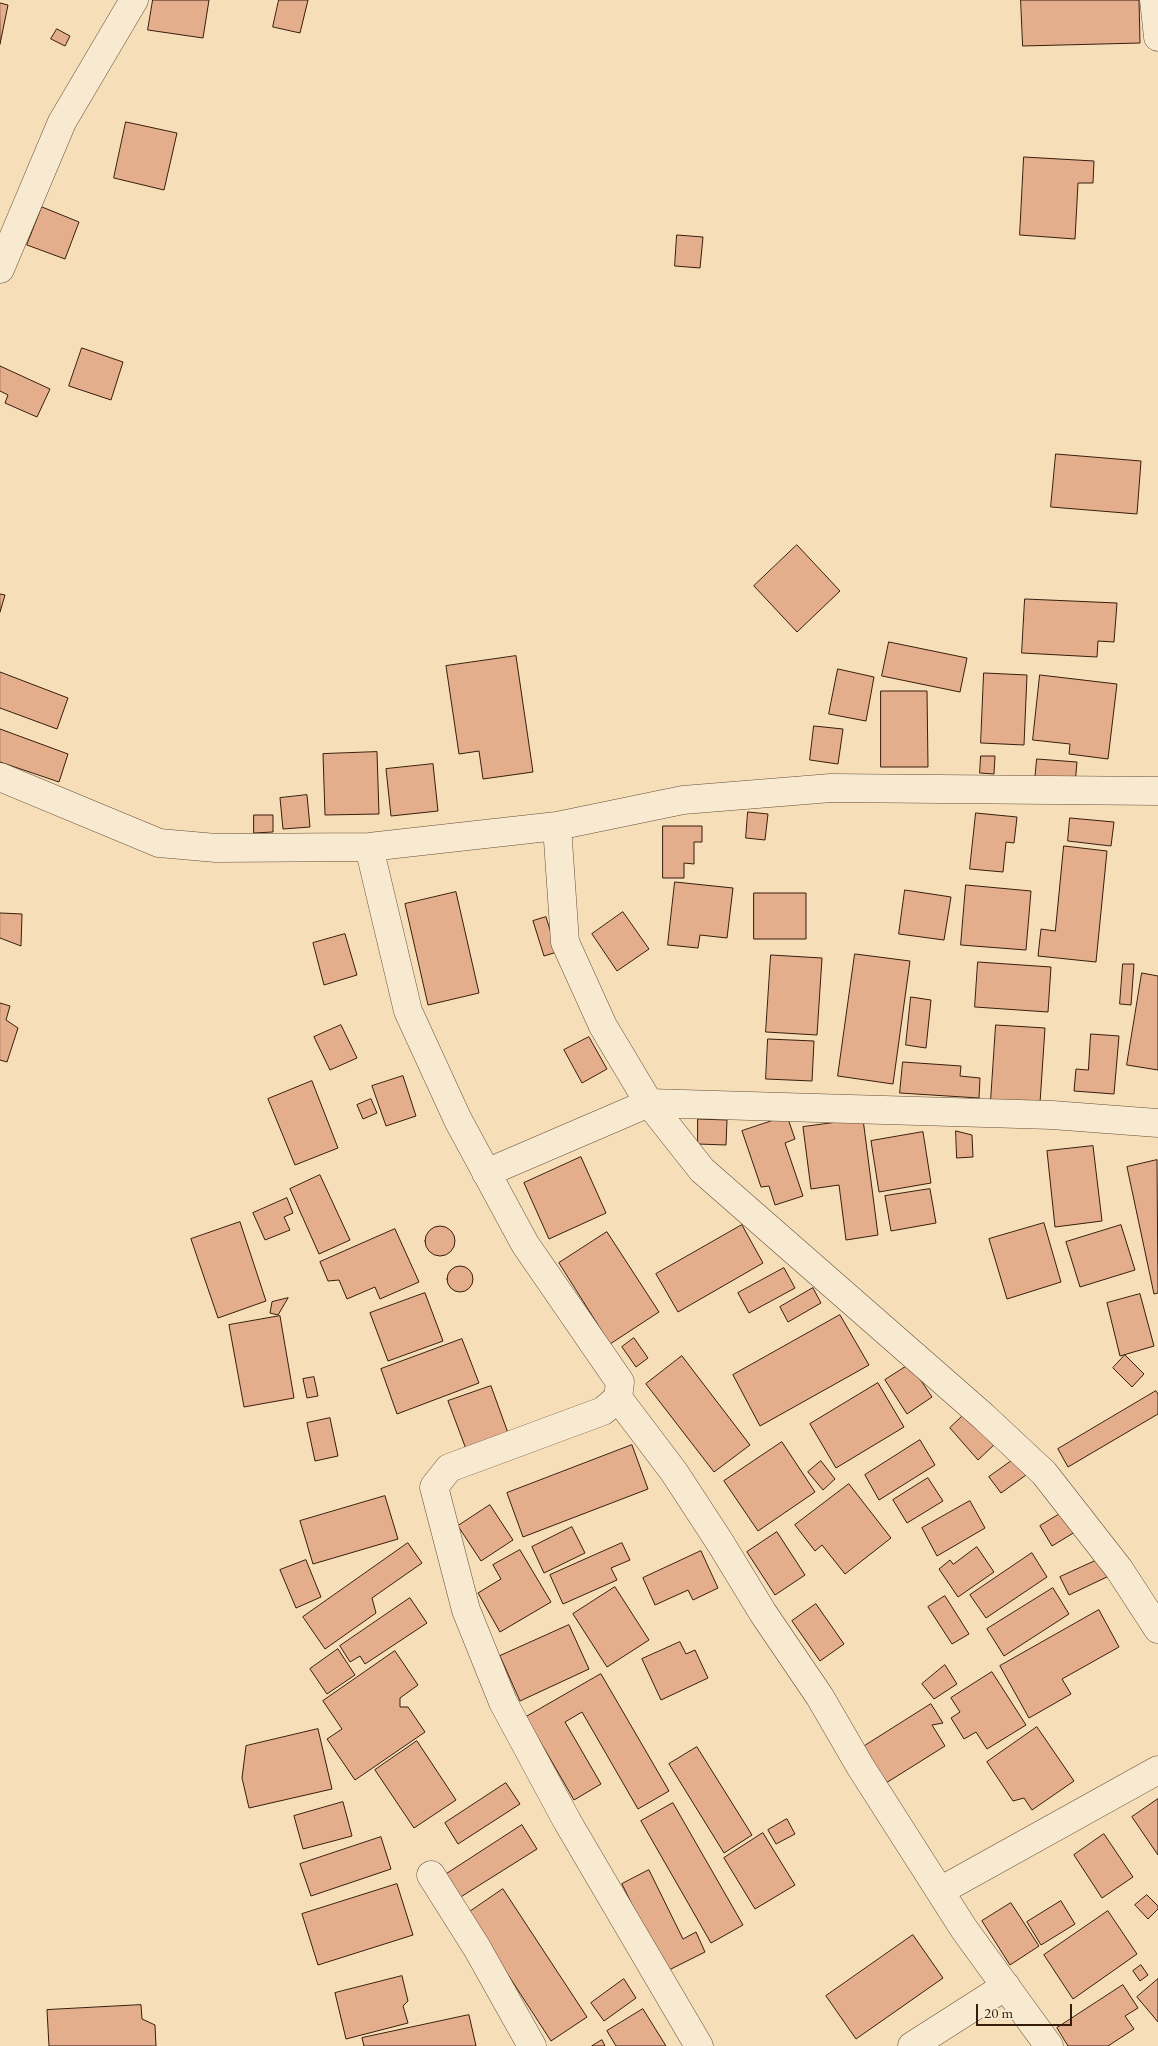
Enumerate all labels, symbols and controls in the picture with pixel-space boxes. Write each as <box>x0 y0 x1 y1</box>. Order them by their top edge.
scale bar <box>978 1994 1074 2026</box>
text: 20 m <box>984 2003 1013 2022</box>

